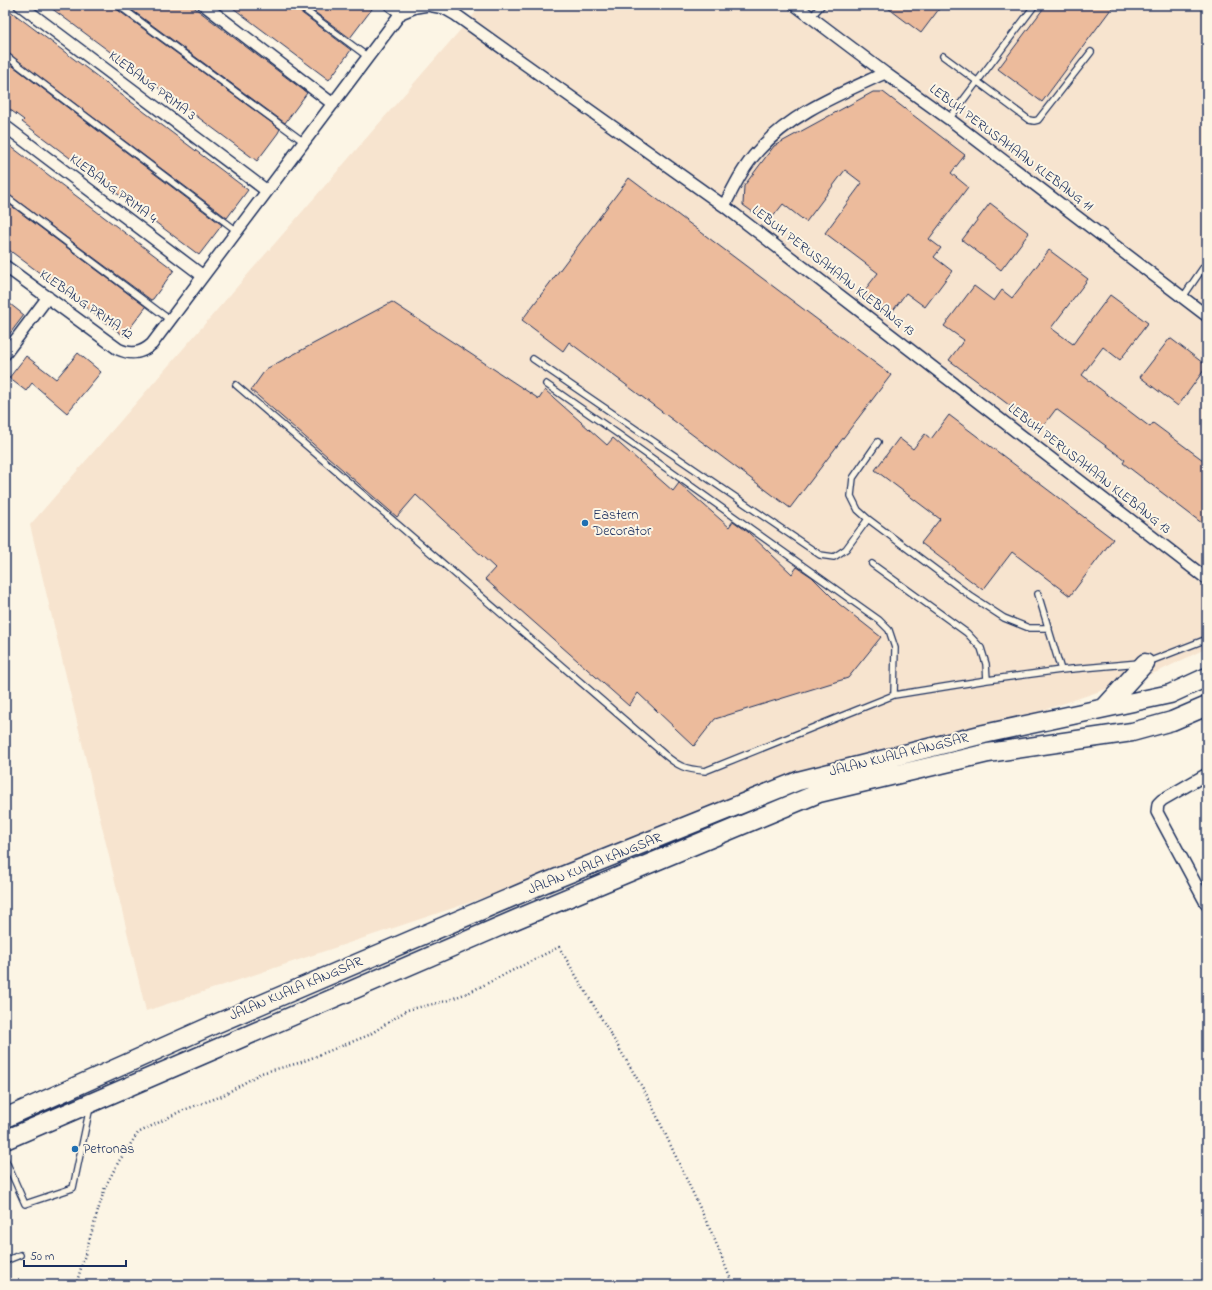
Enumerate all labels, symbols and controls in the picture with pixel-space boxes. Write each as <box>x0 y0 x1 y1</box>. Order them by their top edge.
street label: KLEBANG PRIMA 3 <box>104 46 200 126</box>
street label: LEBUH PERUSAHAAN KLEBANG 11 <box>924 79 1098 217</box>
street label: KLEBANG PRIMA 4 <box>65 149 161 229</box>
street label: LEBUH PERUSAHAAN KLEBANG 13 <box>747 200 919 342</box>
street label: KLEBANG PRIMA 12 <box>35 265 137 345</box>
street label: LEBUH PERUSAHAAN KLEBANG 13 <box>1003 398 1175 540</box>
place label: Eastern Decorator <box>592 505 652 542</box>
marker: Eastern Decorator <box>580 518 590 528</box>
street label: JALAN KUALA KANGSAR <box>827 727 971 782</box>
street label: JALAN KUALA KANGSAR <box>525 827 665 900</box>
street label: JALAN KUALA KANGSAR <box>226 951 366 1027</box>
place label: Petronas <box>83 1139 134 1160</box>
marker: Petronas <box>70 1144 80 1154</box>
scale bar <box>24 1242 126 1268</box>
text: 50 m <box>30 1248 54 1266</box>

